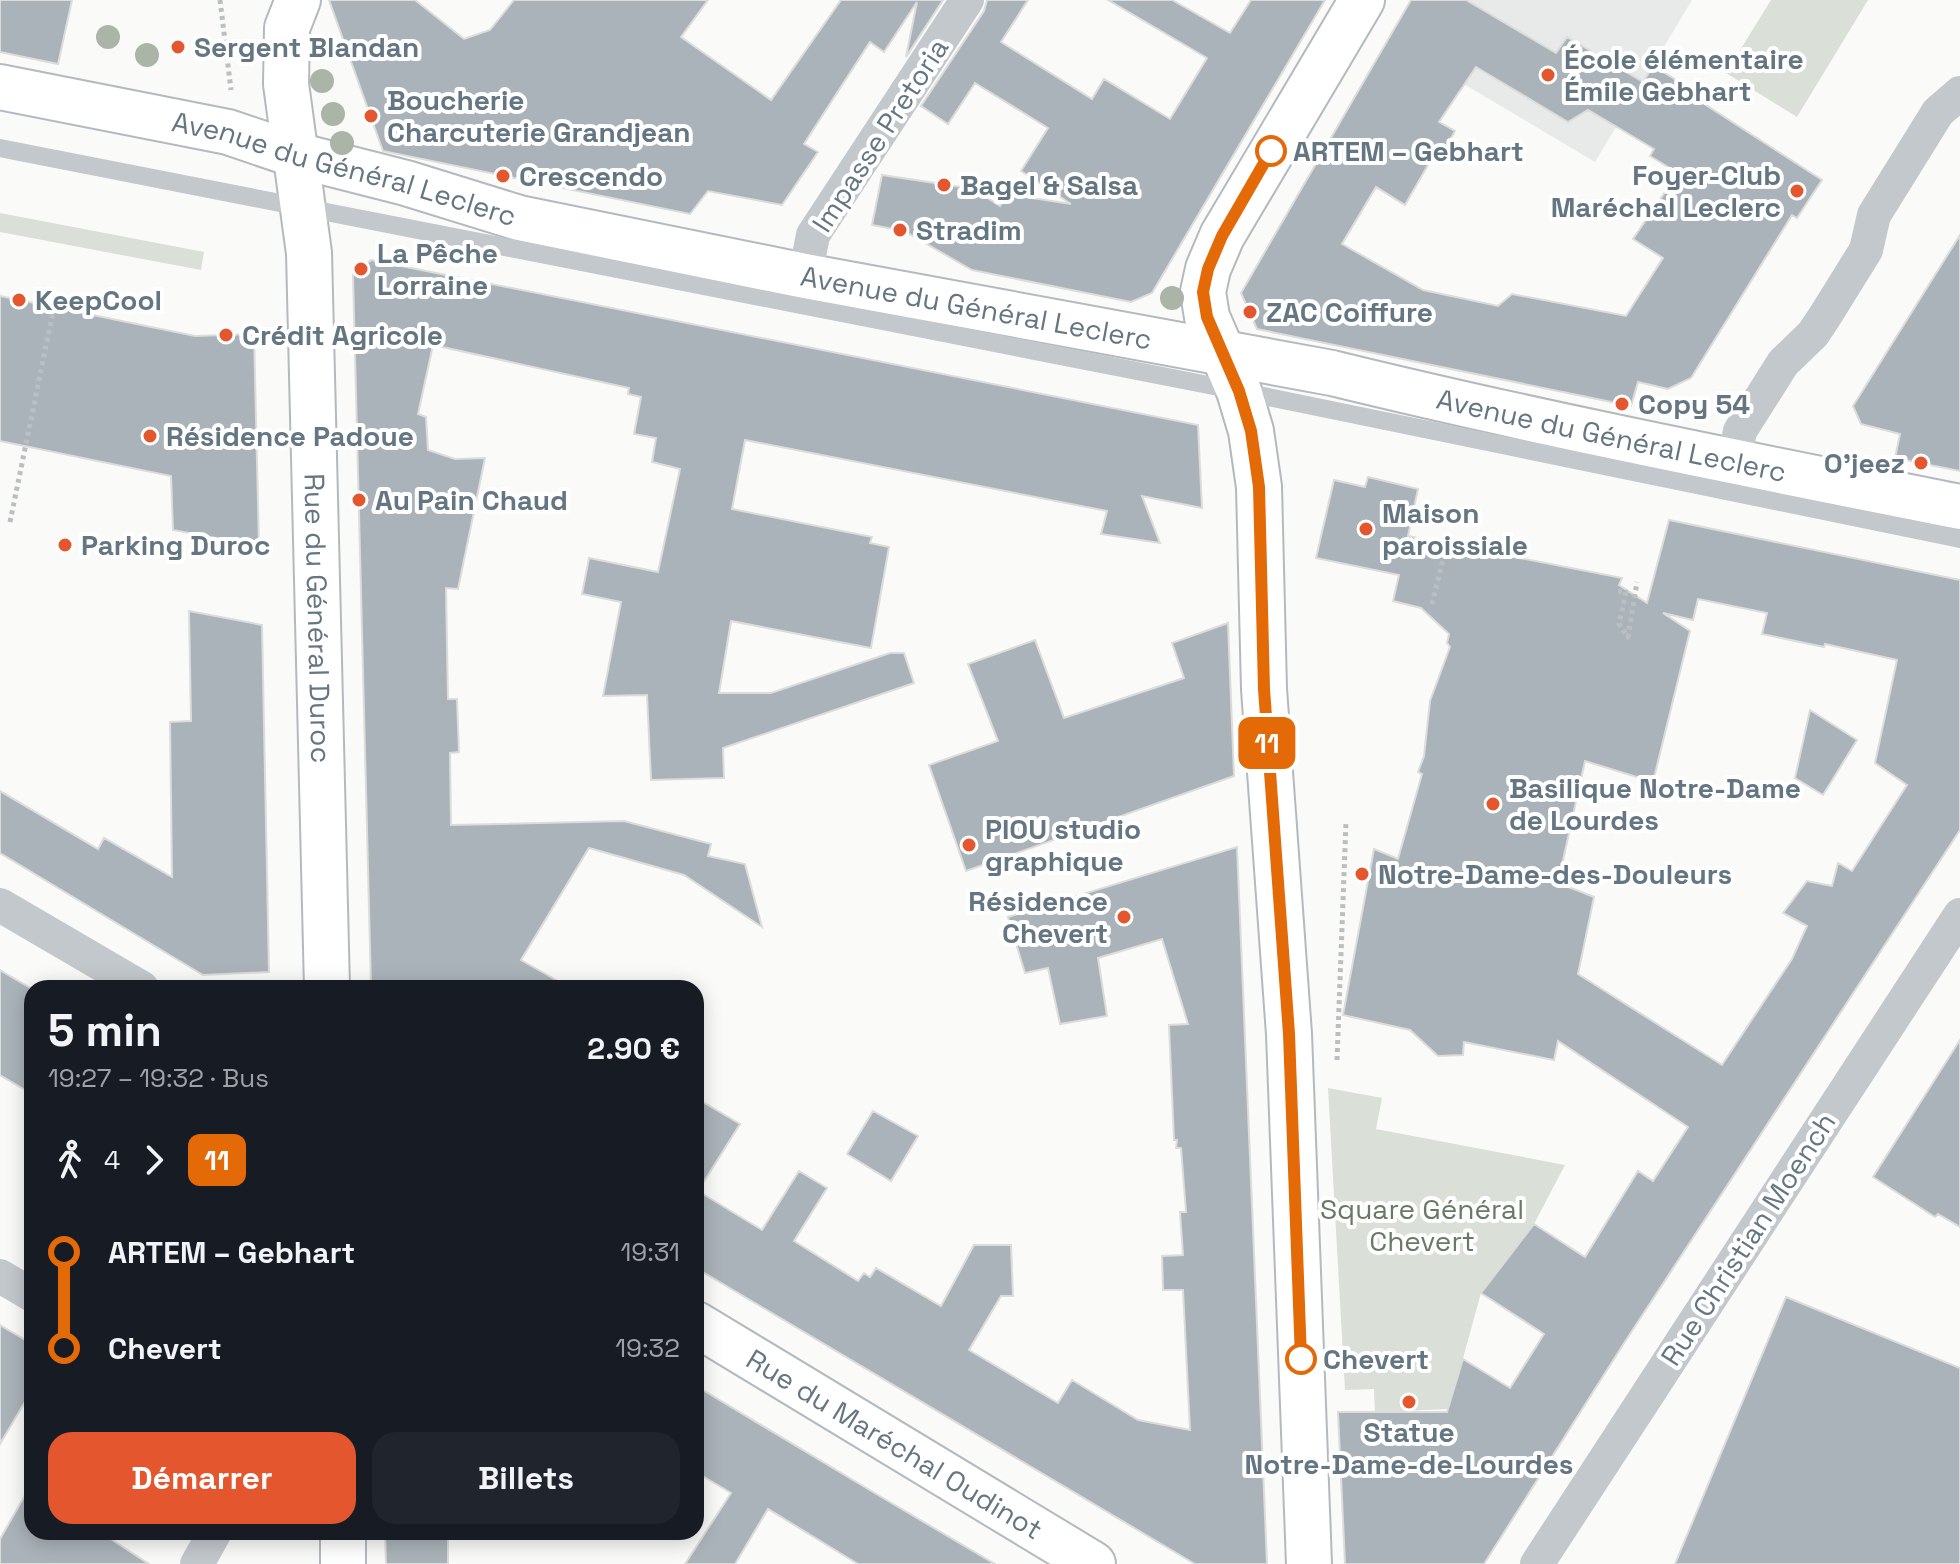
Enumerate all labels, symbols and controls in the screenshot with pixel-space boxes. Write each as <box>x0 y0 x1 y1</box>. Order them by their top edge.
place label: Sergent Blandan <box>194 29 419 65</box>
street label: Impasse Pretoria <box>804 31 956 239</box>
marker: Sergent Blandan <box>169 38 187 56</box>
place label: École élémentaire Émile Gebhart <box>1564 41 1804 109</box>
marker: École élémentaire Émile Gebhart <box>1539 66 1557 84</box>
place label: Boucherie Charcuterie Grandjean <box>387 82 691 150</box>
street label: Avenue du Général Leclerc <box>169 103 521 234</box>
marker: Boucherie Charcuterie Grandjean <box>362 107 380 125</box>
place label: ARTEM – Gebhart <box>1293 133 1524 169</box>
marker: ARTEM – Gebhart <box>1256 136 1286 166</box>
place label: Foyer-Club Maréchal Leclerc <box>1551 157 1781 225</box>
place label: Crescendo <box>519 158 663 194</box>
marker: Crescendo <box>494 167 512 185</box>
place label: Bagel & Salsa <box>960 167 1138 203</box>
marker: Bagel & Salsa <box>935 176 953 194</box>
marker: Foyer-Club Maréchal Leclerc <box>1788 182 1806 200</box>
place label: Stradim <box>916 212 1022 248</box>
marker: Stradim <box>891 221 909 239</box>
place label: La Pêche Lorraine <box>377 235 498 303</box>
street label: Avenue du Général Leclerc <box>798 258 1155 357</box>
marker: La Pêche Lorraine <box>352 260 370 278</box>
place label: KeepCool <box>35 282 162 318</box>
marker: KeepCool <box>10 291 28 309</box>
place label: ZAC Coiffure <box>1266 294 1433 330</box>
marker: ZAC Coiffure <box>1241 303 1259 321</box>
place label: Crédit Agricole <box>242 317 443 353</box>
marker: Crédit Agricole <box>217 326 235 344</box>
street label: Avenue du Général Leclerc <box>1433 380 1789 490</box>
place label: Copy 54 <box>1638 386 1750 422</box>
marker: Copy 54 <box>1613 395 1631 413</box>
place label: Résidence Padoue <box>166 418 414 454</box>
marker: Résidence Padoue <box>141 427 159 445</box>
place label: O'jeez <box>1824 445 1905 481</box>
marker: O'jeez <box>1912 454 1930 472</box>
street label: Rue du Général Duroc <box>296 473 339 764</box>
place label: Au Pain Chaud <box>375 482 568 518</box>
marker: Au Pain Chaud <box>350 491 368 509</box>
place label: Maison paroissiale <box>1382 495 1528 563</box>
marker: Maison paroissiale <box>1357 520 1375 538</box>
place label: Parking Duroc <box>81 527 270 563</box>
marker: Parking Duroc <box>56 536 74 554</box>
line badge: 11 <box>1231 717 1303 769</box>
text: 11 <box>1254 725 1280 761</box>
place label: Basilique Notre-Dame de Lourdes <box>1509 770 1801 838</box>
marker: Basilique Notre-Dame de Lourdes <box>1484 795 1502 813</box>
place label: PIOU studio graphique <box>985 811 1141 879</box>
marker: PIOU studio graphique <box>960 836 978 854</box>
place label: Notre-Dame-des-Douleurs <box>1378 856 1732 892</box>
marker: Notre-Dame-des-Douleurs <box>1353 865 1371 883</box>
place label: Résidence Chevert <box>968 883 1108 951</box>
marker: Résidence Chevert <box>1115 908 1133 926</box>
text: 5 min <box>48 1003 162 1059</box>
text: 2.90 € <box>587 1029 680 1068</box>
text: 19:27 – 19:32 · Bus <box>48 1061 269 1095</box>
street label: Rue Christian Moench <box>1653 1106 1843 1372</box>
icon: walk <box>48 1138 92 1182</box>
icon: forward <box>132 1138 176 1182</box>
text: 11 <box>204 1142 230 1178</box>
text: 4 <box>104 1143 120 1177</box>
park label: Square Général Chevert <box>1320 1191 1524 1259</box>
text: ARTEM – Gebhart <box>108 1233 355 1272</box>
text: 19:31 <box>620 1235 680 1269</box>
text: Chevert <box>108 1329 222 1368</box>
text: 19:32 <box>615 1331 680 1365</box>
street label: Rue du Maréchal Oudinot <box>740 1341 1049 1547</box>
place label: Chevert <box>1323 1341 1429 1377</box>
marker: Chevert <box>1286 1344 1316 1374</box>
marker: Statue Notre-Dame-de-Lourdes <box>1400 1393 1418 1411</box>
place label: Statue Notre-Dame-de-Lourdes <box>1244 1414 1574 1482</box>
button: Démarrer <box>48 1432 356 1524</box>
button: Billets <box>372 1432 680 1524</box>

